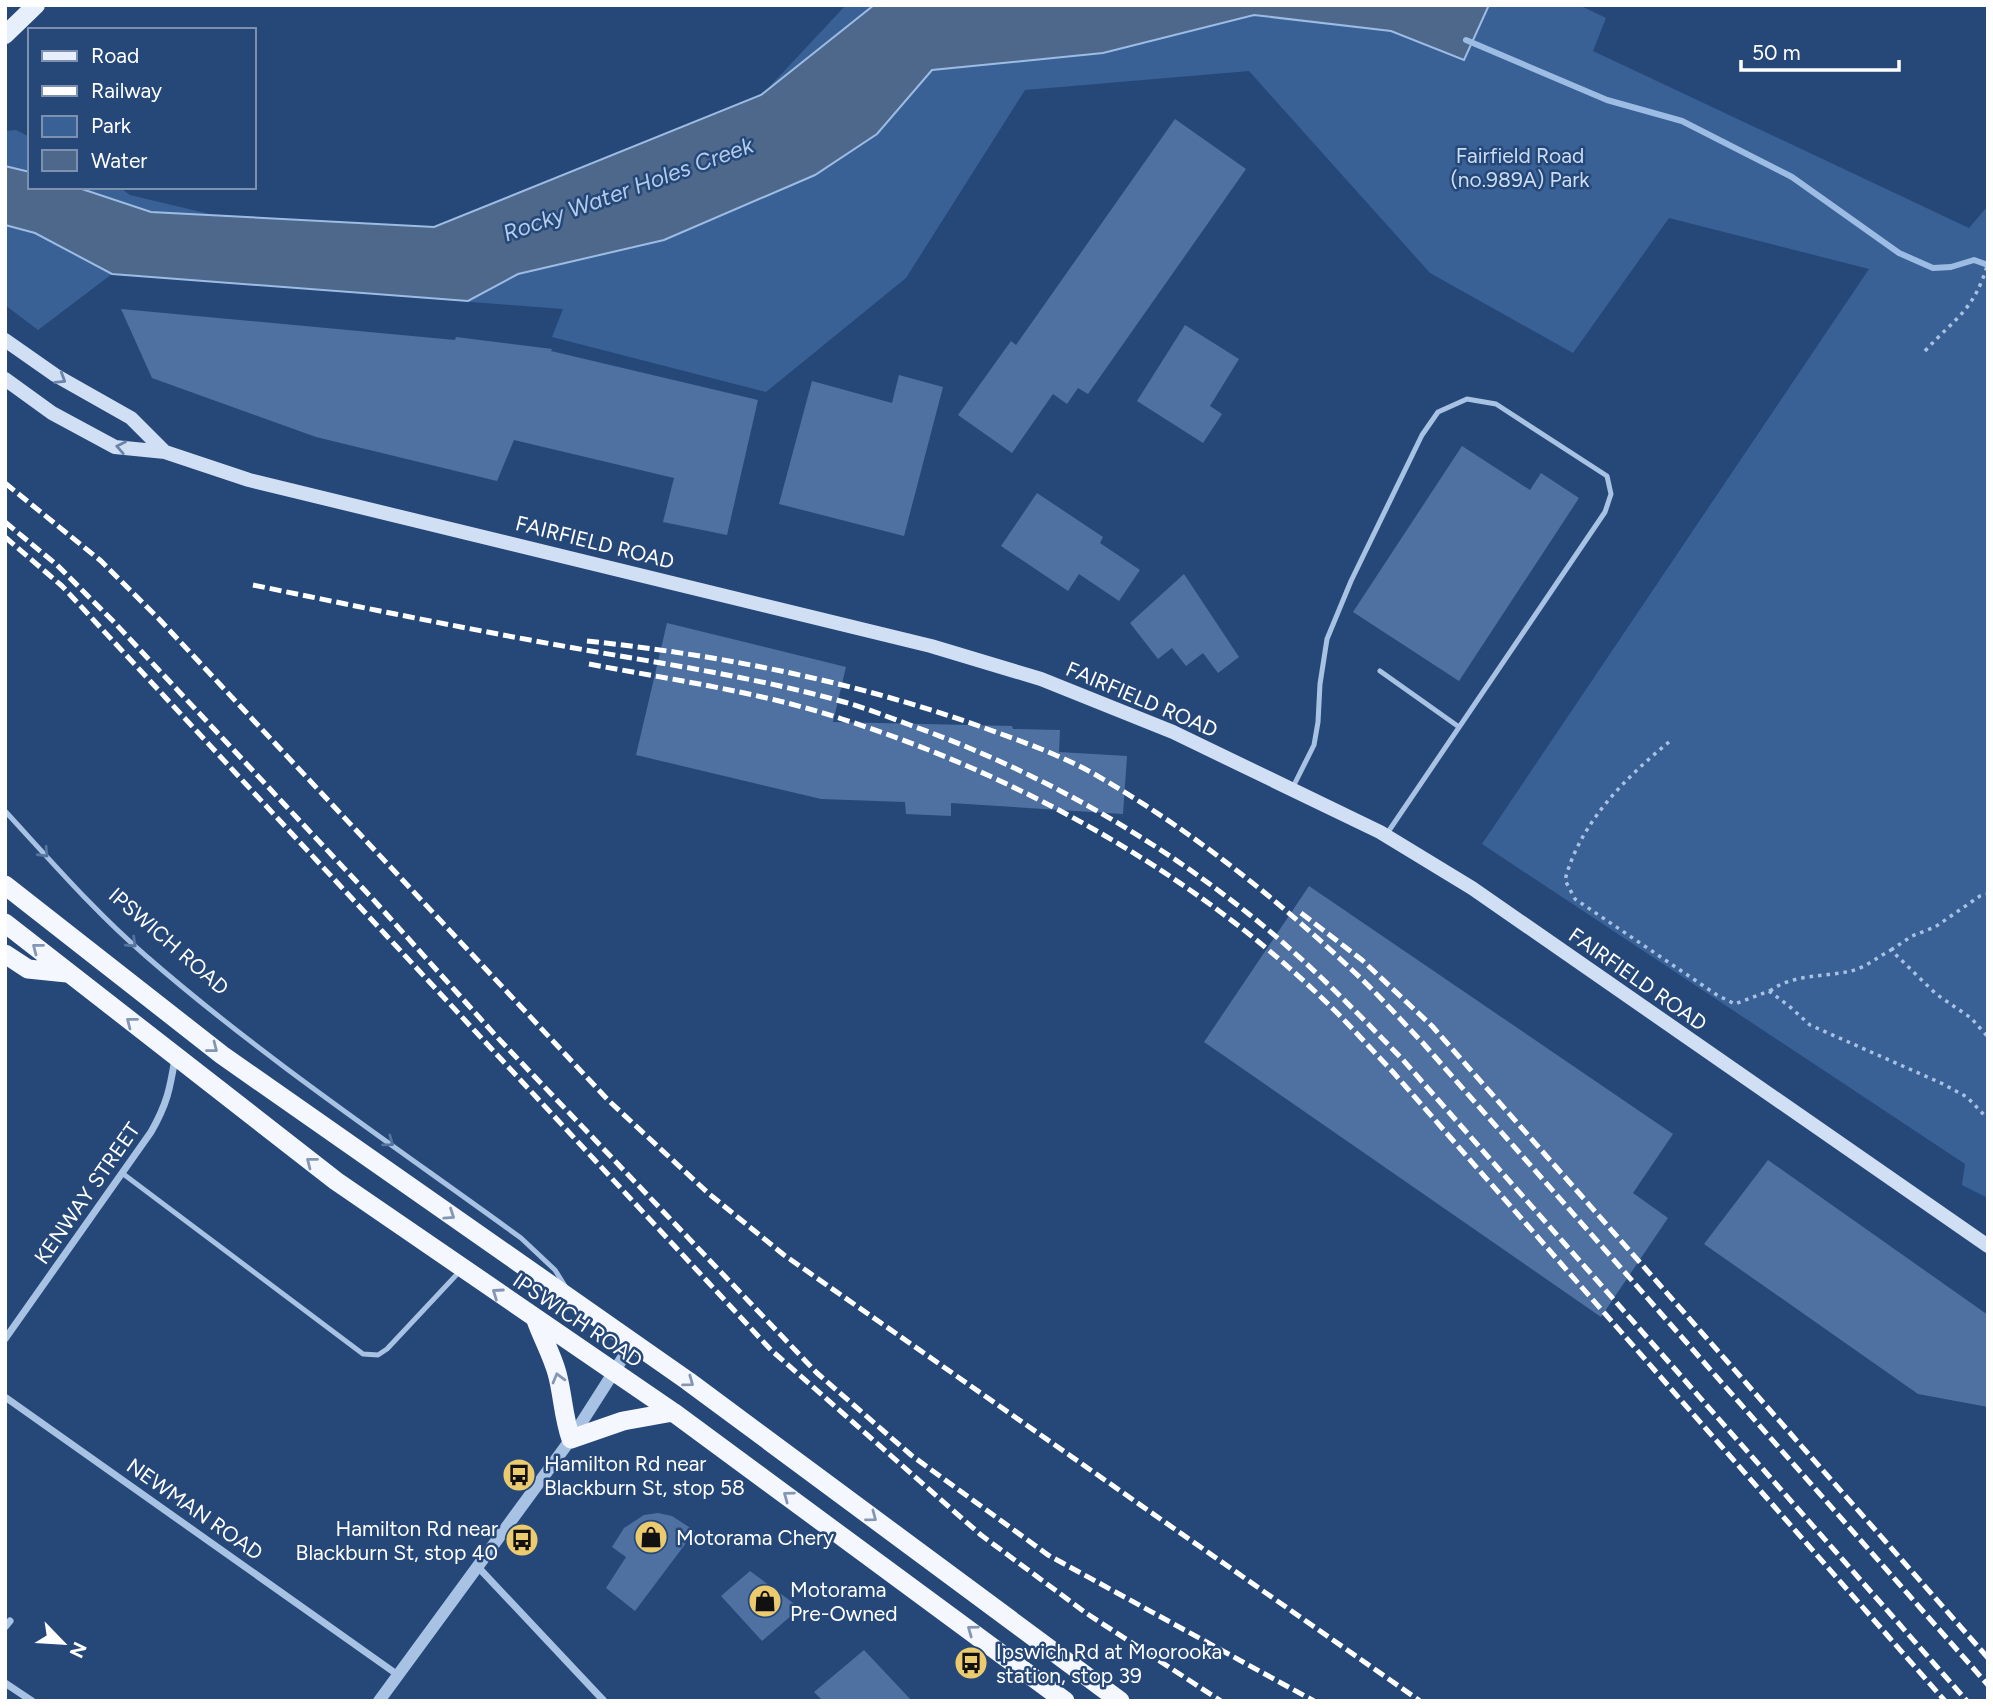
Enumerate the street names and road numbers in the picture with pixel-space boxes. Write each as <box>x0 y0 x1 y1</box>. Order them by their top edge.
street label: FAIRFIELD ROAD <box>513 510 677 574</box>
street label: FAIRFIELD ROAD <box>1062 656 1222 742</box>
street label: IPSWICH ROAD <box>104 882 234 1000</box>
street label: FAIRFIELD ROAD <box>1564 922 1712 1036</box>
street label: KENWAY STREET <box>29 1117 145 1269</box>
street label: IPSWICH ROAD <box>508 1267 648 1373</box>
street label: NEWMAN ROAD <box>122 1453 268 1565</box>

